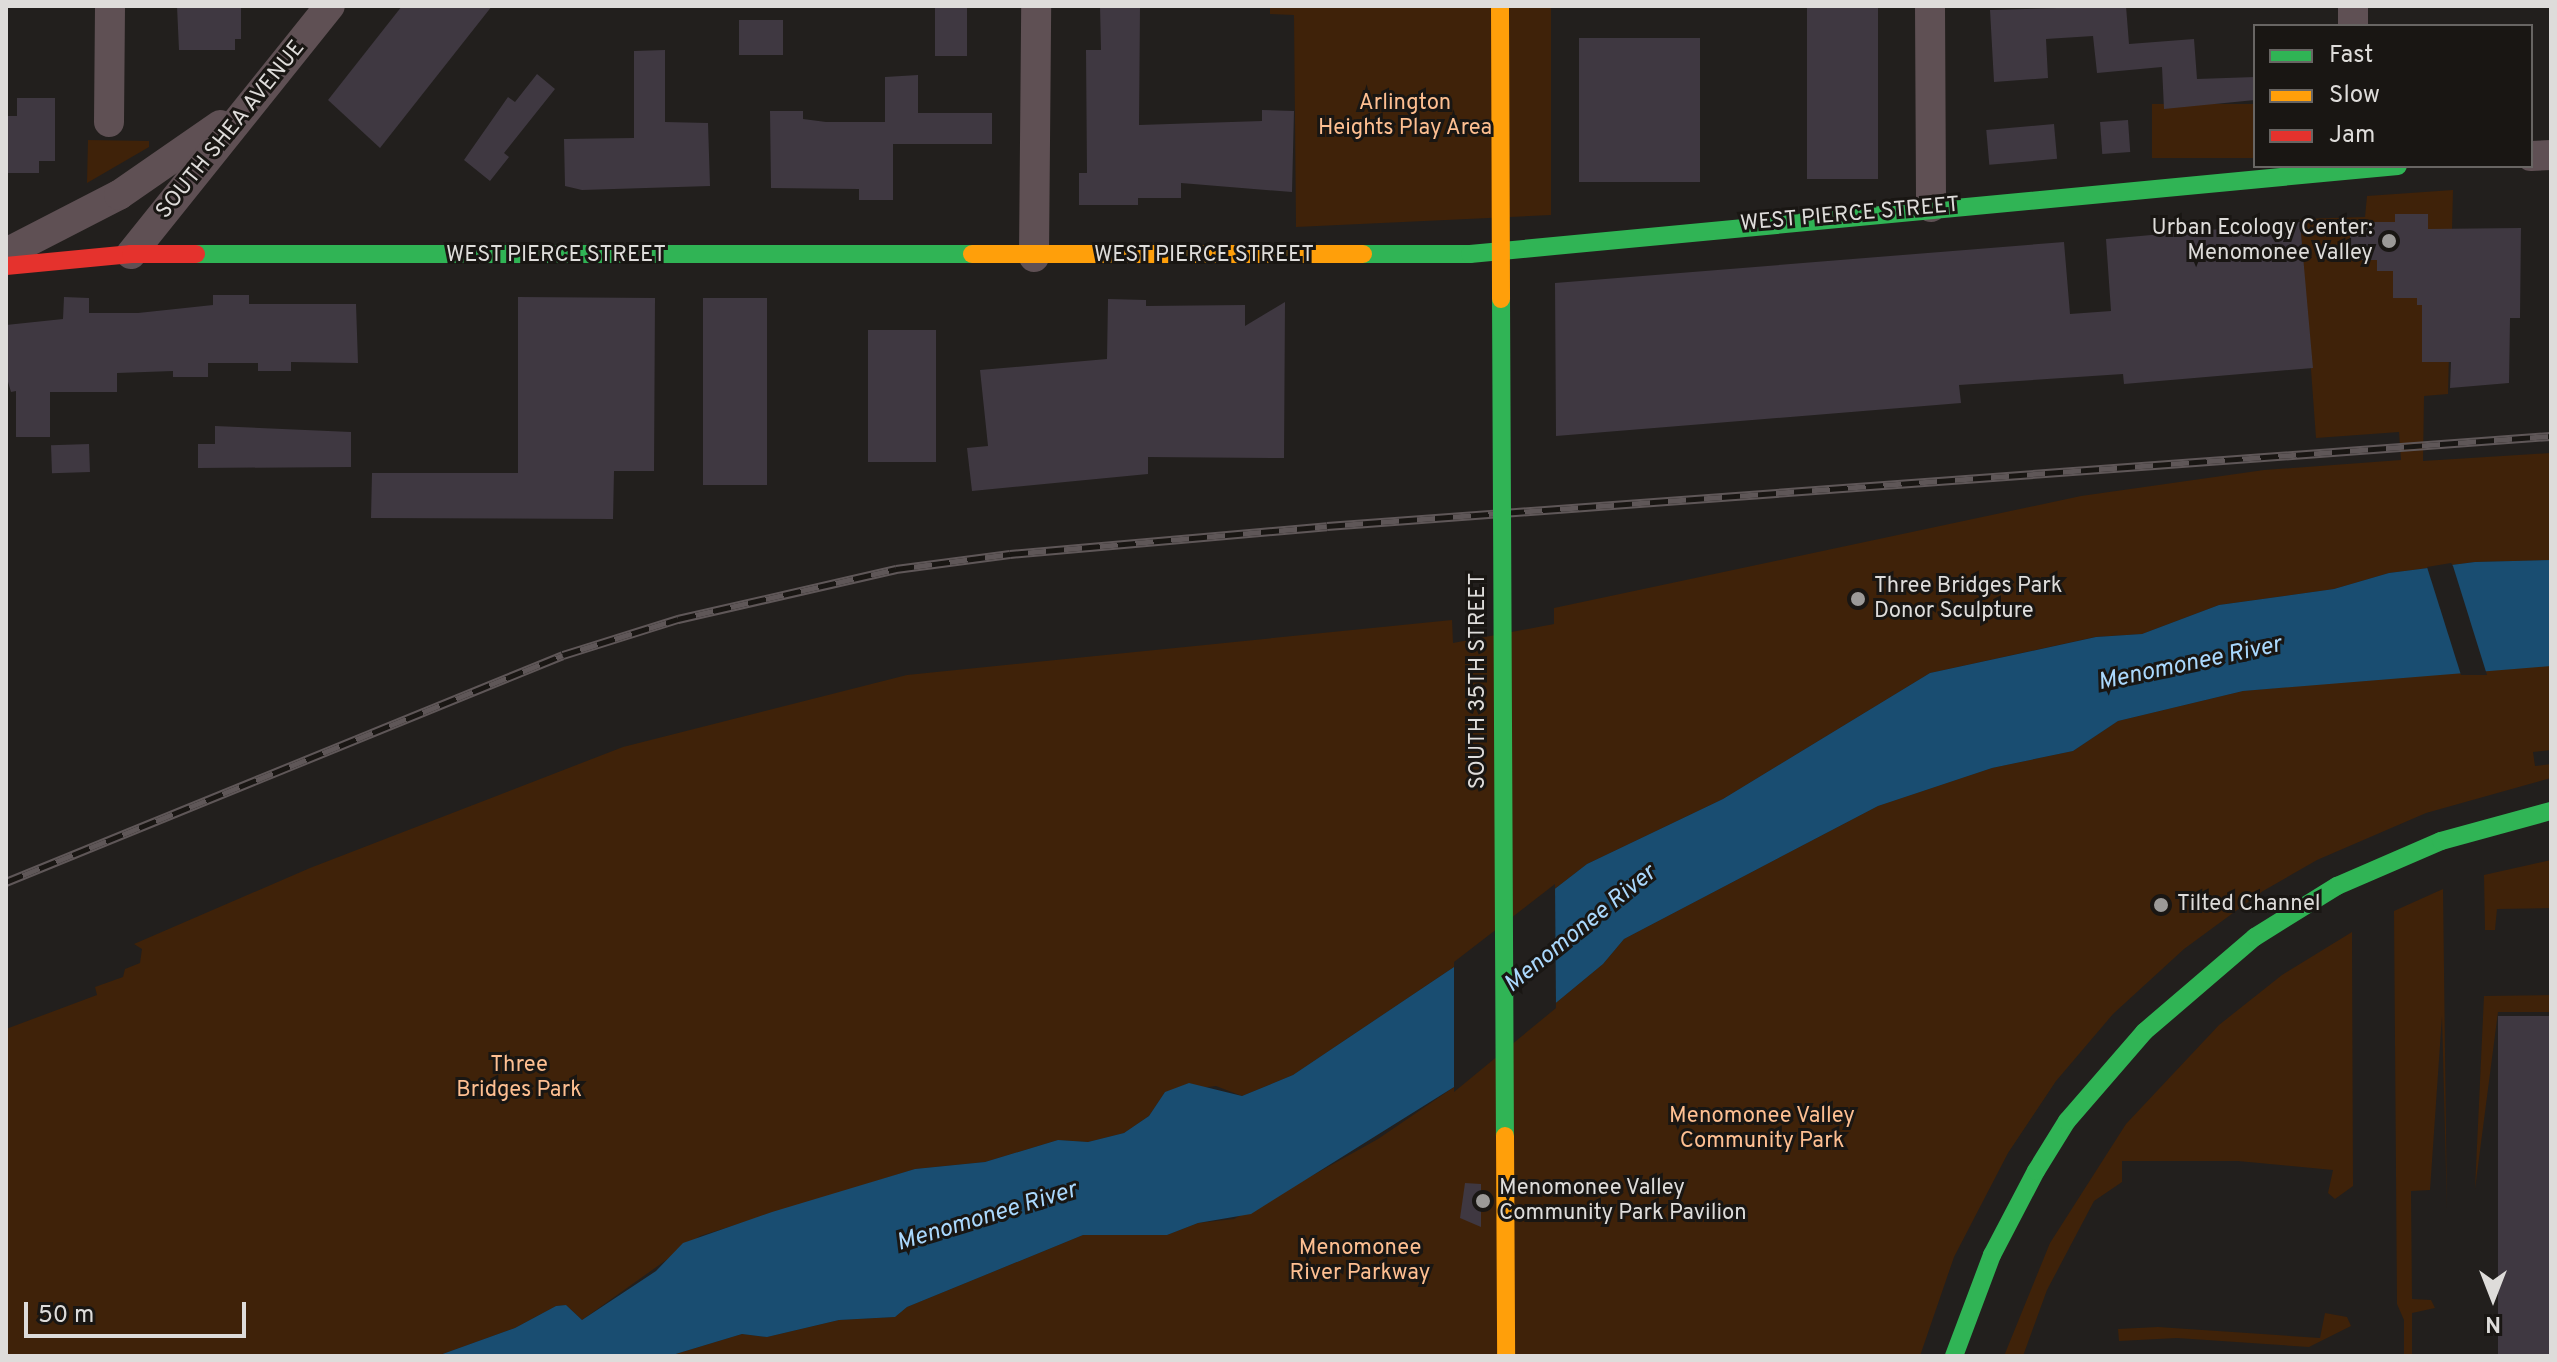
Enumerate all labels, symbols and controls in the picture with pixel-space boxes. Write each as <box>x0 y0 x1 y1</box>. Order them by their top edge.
legend <box>2253 24 2533 168</box>
street label: SOUTH SHEA AVENUE <box>150 35 312 225</box>
text: Fast <box>2329 41 2373 71</box>
text: Slow <box>2329 81 2380 111</box>
park label: Arlington Heights Play Area <box>1317 90 1493 142</box>
text: Jam <box>2329 121 2375 151</box>
street label: WEST PIERCE STREET <box>1739 192 1961 238</box>
place label: Urban Ecology Center: Menomonee Valley <box>2152 215 2373 266</box>
marker: Urban Ecology Center: Menomonee Valley <box>2380 232 2398 250</box>
street label: WEST PIERCE STREET <box>446 243 666 269</box>
street label: WEST PIERCE STREET <box>1094 243 1314 269</box>
street label: SOUTH 35TH STREET <box>1466 573 1492 789</box>
place label: Three Bridges Park Donor Sculpture <box>1874 573 2062 624</box>
marker: Three Bridges Park Donor Sculpture <box>1849 590 1867 608</box>
water label: Menomonee River <box>2096 631 2284 699</box>
water label: Menomonee River <box>1499 860 1663 1000</box>
place label: Tilted Channel <box>2177 892 2321 918</box>
marker: Tilted Channel <box>2152 896 2170 914</box>
park label: Three Bridges Park <box>456 1052 582 1104</box>
park label: Menomonee Valley Community Park <box>1669 1103 1855 1154</box>
place label: Menomonee Valley Community Park Pavilion <box>1499 1175 1747 1226</box>
water label: Menomonee River <box>893 1177 1081 1259</box>
marker: Menomonee Valley Community Park Pavilion <box>1474 1192 1492 1210</box>
park label: Menomonee River Parkway <box>1290 1235 1430 1286</box>
north arrow <box>2453 1258 2533 1338</box>
scale bar <box>28 1286 250 1336</box>
text: 50 m <box>38 1301 94 1331</box>
text: N <box>2485 1309 2501 1336</box>

